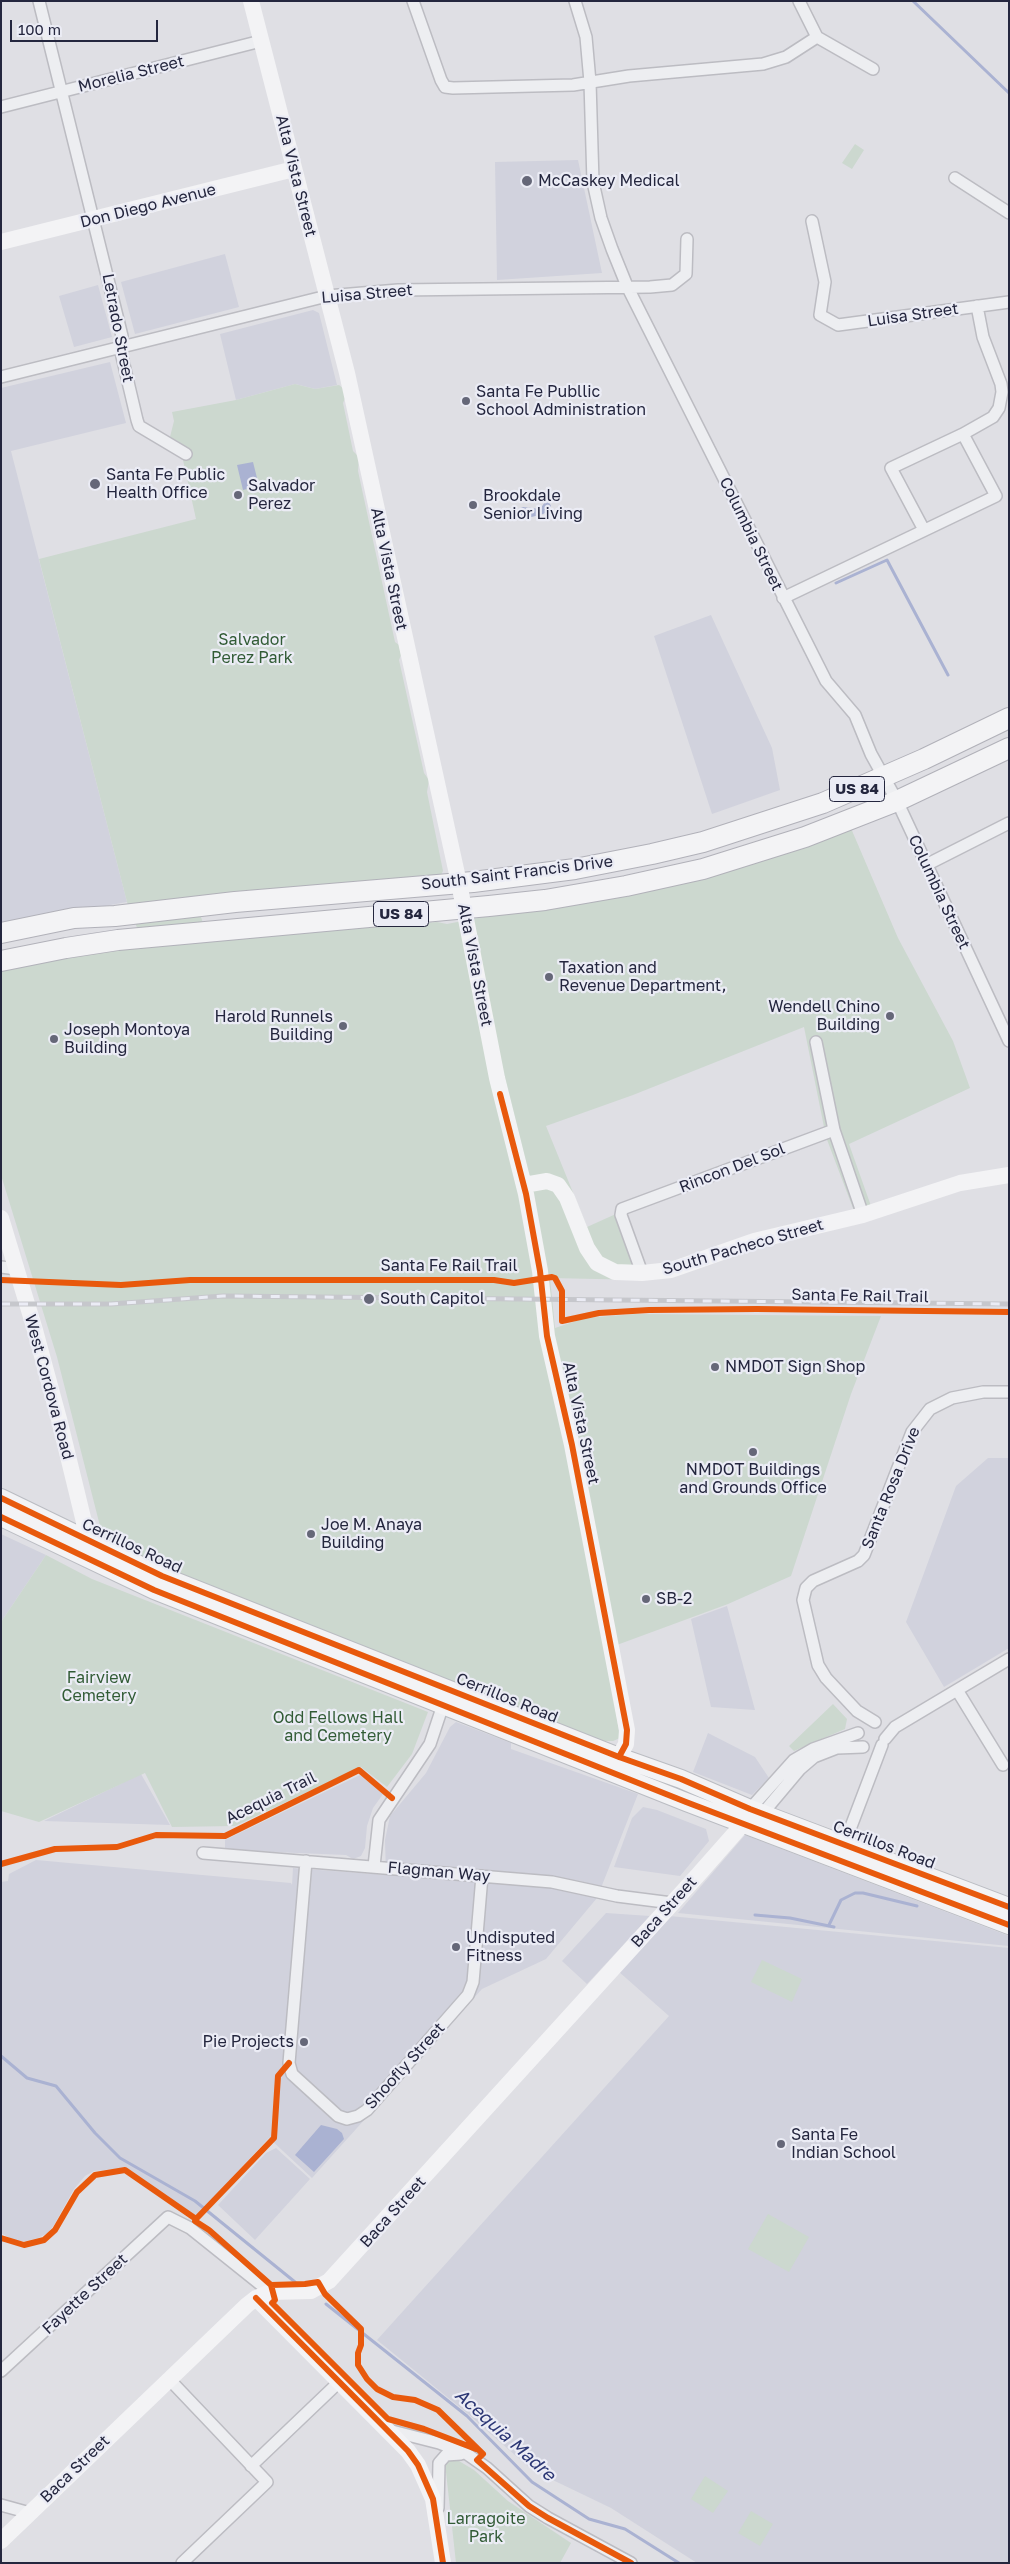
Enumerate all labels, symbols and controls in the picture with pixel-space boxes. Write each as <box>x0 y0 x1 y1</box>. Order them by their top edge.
scale bar <box>12 10 160 42</box>
text: 100 m <box>18 20 61 38</box>
street label: Morelia Street <box>76 52 186 96</box>
street label: Alta Vista Street <box>272 113 320 239</box>
place label: McCaskey Medical <box>538 171 680 191</box>
marker: McCaskey Medical <box>520 174 534 188</box>
street label: Don Diego Avenue <box>78 180 218 232</box>
street label: Letrado Street <box>98 272 138 384</box>
street label: Luisa Street <box>321 280 413 308</box>
street label: Luisa Street <box>866 299 960 331</box>
place label: Santa Fe Publlic School Administration <box>476 382 646 420</box>
marker: Santa Fe Publlic School Administration <box>460 395 472 407</box>
place label: Santa Fe Public Health Office <box>106 465 225 503</box>
street label: Columbia Street <box>715 474 787 594</box>
place label: Salvador Perez <box>248 476 315 514</box>
marker: Santa Fe Public Health Office <box>88 477 102 491</box>
place label: Brookdale Senior Living <box>483 486 583 524</box>
marker: Salvador Perez <box>232 489 244 501</box>
marker: Brookdale Senior Living <box>467 499 479 511</box>
street label: Alta Vista Street <box>367 506 411 632</box>
park label: Salvador Perez Park <box>211 630 293 668</box>
road number: US 84 <box>830 776 884 802</box>
street label: Columbia Street <box>904 832 974 952</box>
street label: South Saint Francis Drive <box>420 852 614 894</box>
road number: US 84 <box>374 902 428 926</box>
street label: Alta Vista Street <box>454 902 496 1028</box>
place label: Taxation and Revenue Department, <box>559 958 727 996</box>
marker: Taxation and Revenue Department, <box>543 971 555 983</box>
place label: Wendell Chino Building <box>768 997 880 1035</box>
place label: Harold Runnels Building <box>215 1007 333 1045</box>
marker: Wendell Chino Building <box>884 1010 896 1022</box>
place label: Joseph Montoya Building <box>64 1020 190 1058</box>
marker: Harold Runnels Building <box>337 1020 349 1032</box>
marker: Joseph Montoya Building <box>48 1033 60 1045</box>
street label: Rincon Del Sol <box>676 1139 788 1197</box>
street label: South Pacheco Street <box>660 1215 826 1279</box>
street label: Santa Fe Rail Trail <box>380 1256 518 1276</box>
street label: Santa Fe Rail Trail <box>791 1285 929 1307</box>
place label: South Capitol <box>380 1289 485 1309</box>
marker: South Capitol <box>362 1292 376 1306</box>
street label: West Cordova Road <box>20 1312 78 1462</box>
place label: NMDOT Sign Shop <box>725 1357 865 1377</box>
street label: Alta Vista Street <box>559 1360 603 1486</box>
marker: NMDOT Sign Shop <box>709 1361 721 1373</box>
street label: Santa Rosa Drive <box>858 1424 924 1552</box>
marker: NMDOT Buildings and Grounds Office <box>747 1446 759 1458</box>
place label: NMDOT Buildings and Grounds Office <box>679 1460 827 1498</box>
street label: Cerrillos Road <box>79 1514 185 1578</box>
place label: Joe M. Anaya Building <box>321 1515 422 1553</box>
marker: Joe M. Anaya Building <box>305 1528 317 1540</box>
place label: SB-2 <box>656 1589 692 1609</box>
marker: SB-2 <box>640 1593 652 1605</box>
park label: Fairview Cemetery <box>62 1668 136 1706</box>
street label: Cerrillos Road <box>453 1669 561 1727</box>
park label: Odd Fellows Hall and Cemetery <box>273 1708 403 1746</box>
street label: Acequia Trail <box>223 1768 319 1828</box>
street label: Cerrillos Road <box>830 1817 938 1873</box>
street label: Flagman Way <box>387 1858 491 1886</box>
street label: Baca Street <box>627 1873 701 1951</box>
place label: Undisputed Fitness <box>466 1928 555 1966</box>
marker: Undisputed Fitness <box>450 1941 462 1953</box>
street label: Shoofly Street <box>361 2019 449 2113</box>
place label: Pie Projects <box>203 2032 294 2052</box>
marker: Pie Projects <box>298 2036 310 2048</box>
place label: Santa Fe Indian School <box>791 2125 896 2163</box>
marker: Santa Fe Indian School <box>775 2138 787 2150</box>
street label: Baca Street <box>356 2173 430 2251</box>
street label: Fayette Street <box>39 2250 131 2338</box>
water label: Acequia Madre <box>450 2384 560 2486</box>
street label: Baca Street <box>36 2431 114 2507</box>
park label: Larragoite Park <box>446 2509 526 2547</box>

